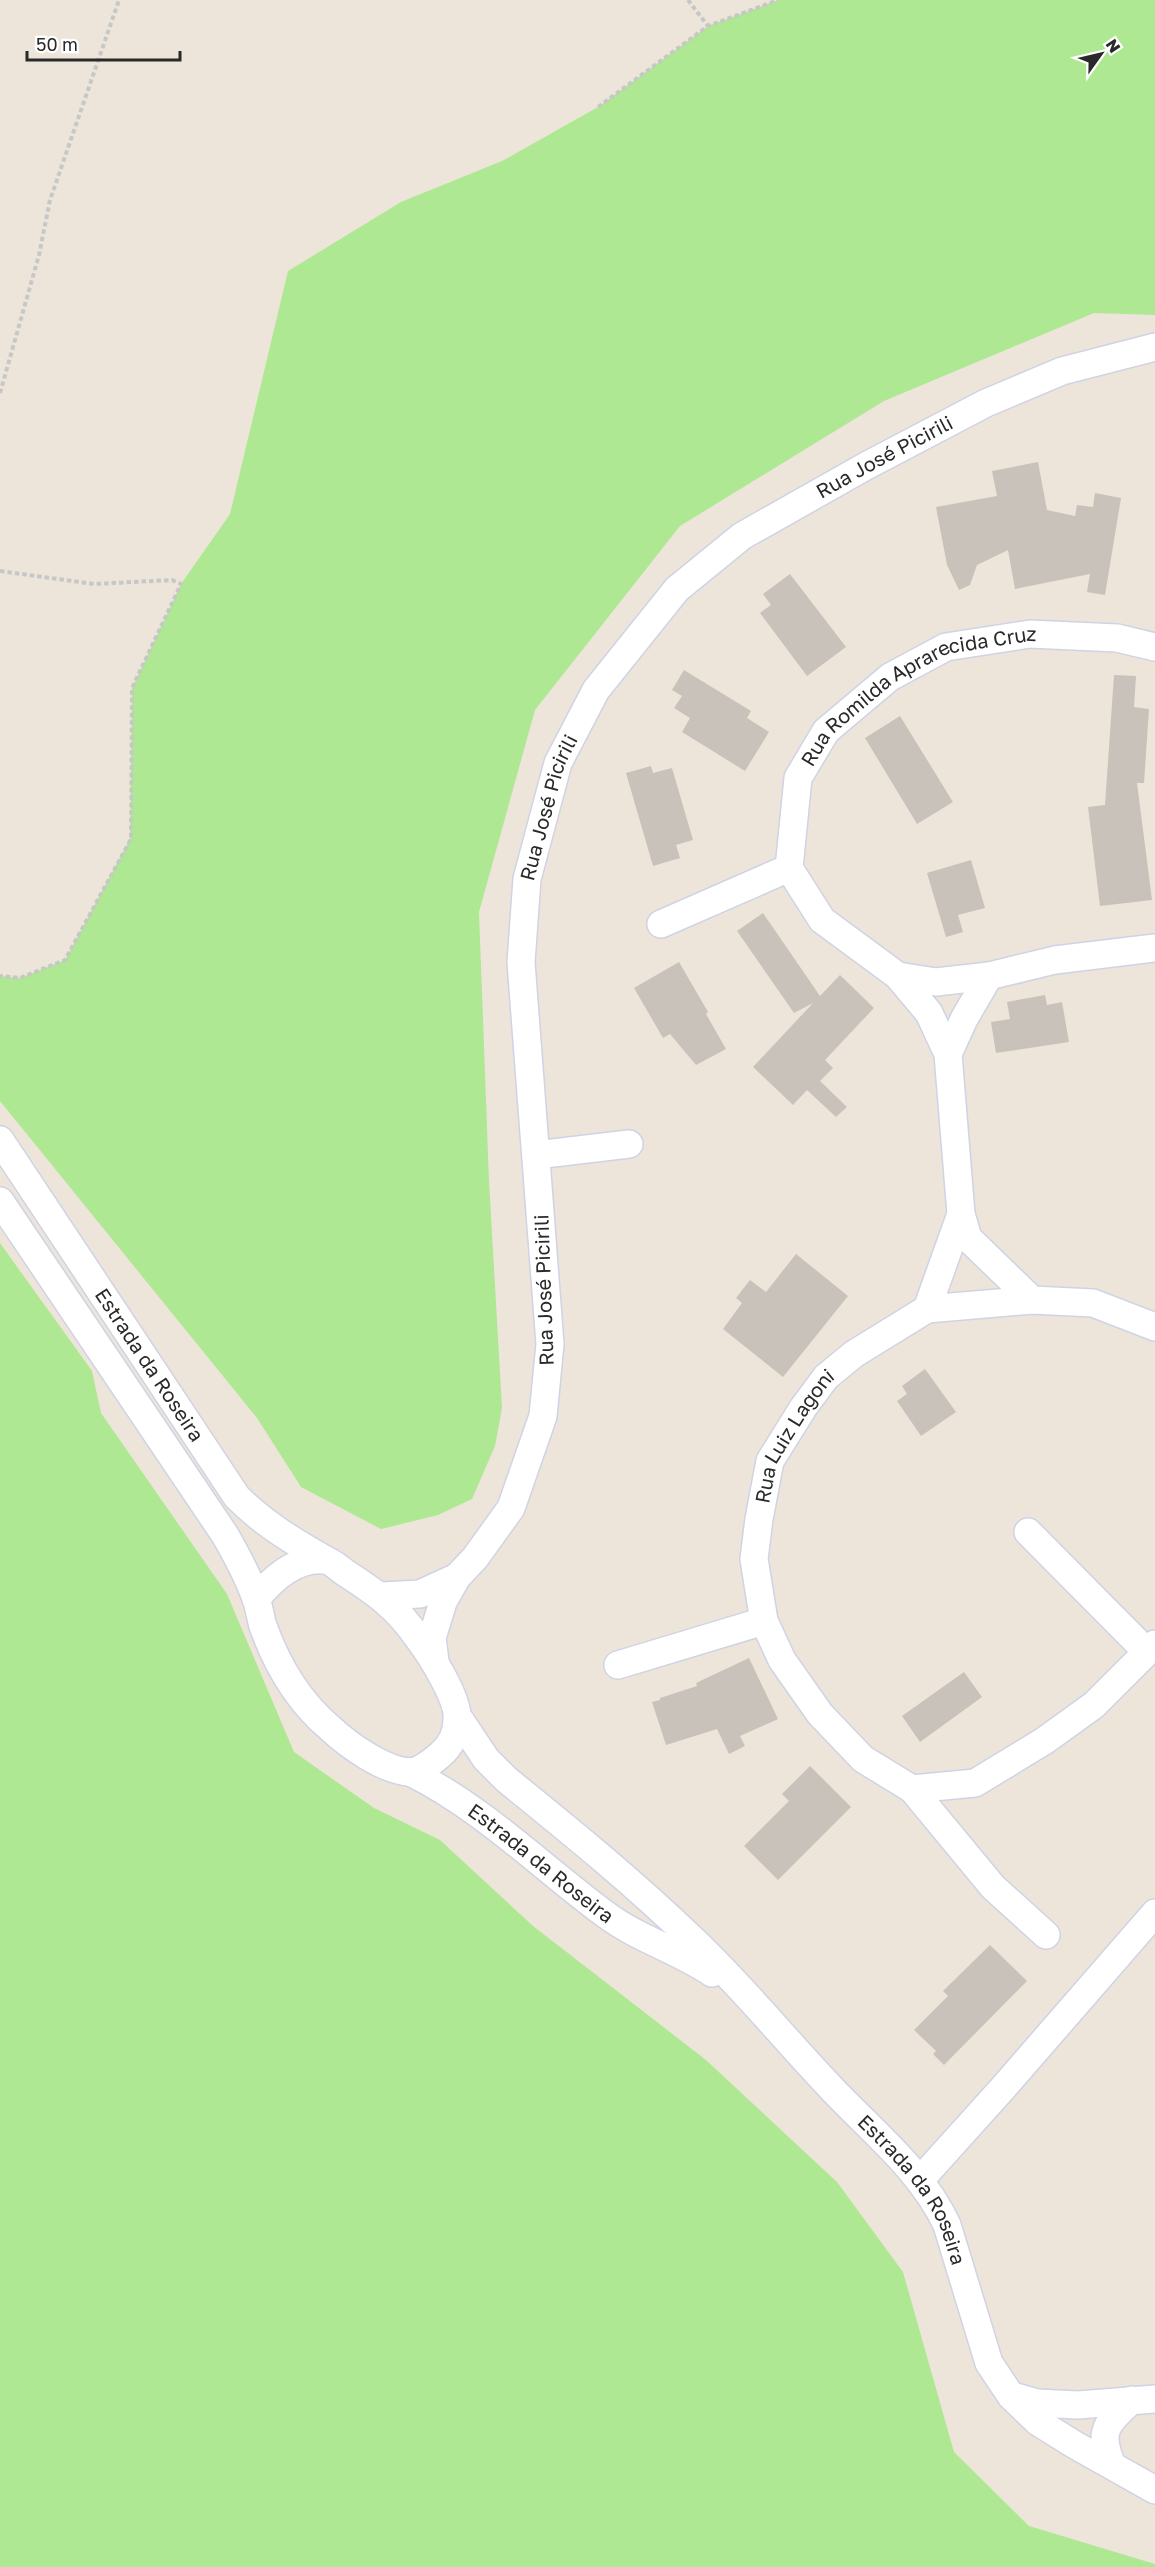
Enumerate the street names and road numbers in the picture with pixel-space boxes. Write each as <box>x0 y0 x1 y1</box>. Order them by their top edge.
street label: Rua José Picirili <box>811 410 956 503</box>
street label: Rua Romilda Aprarecida Cruz <box>795 621 1037 770</box>
street label: Rua José Picirili <box>514 730 582 883</box>
street label: Rua José Picirili <box>528 1214 558 1366</box>
street label: Estrada da Roseira <box>91 1283 210 1446</box>
street label: Rua Luiz Lagoni <box>749 1363 838 1505</box>
street label: Estrada da Roseira <box>464 1798 619 1927</box>
street label: Estrada da Roseira <box>853 2109 971 2267</box>

